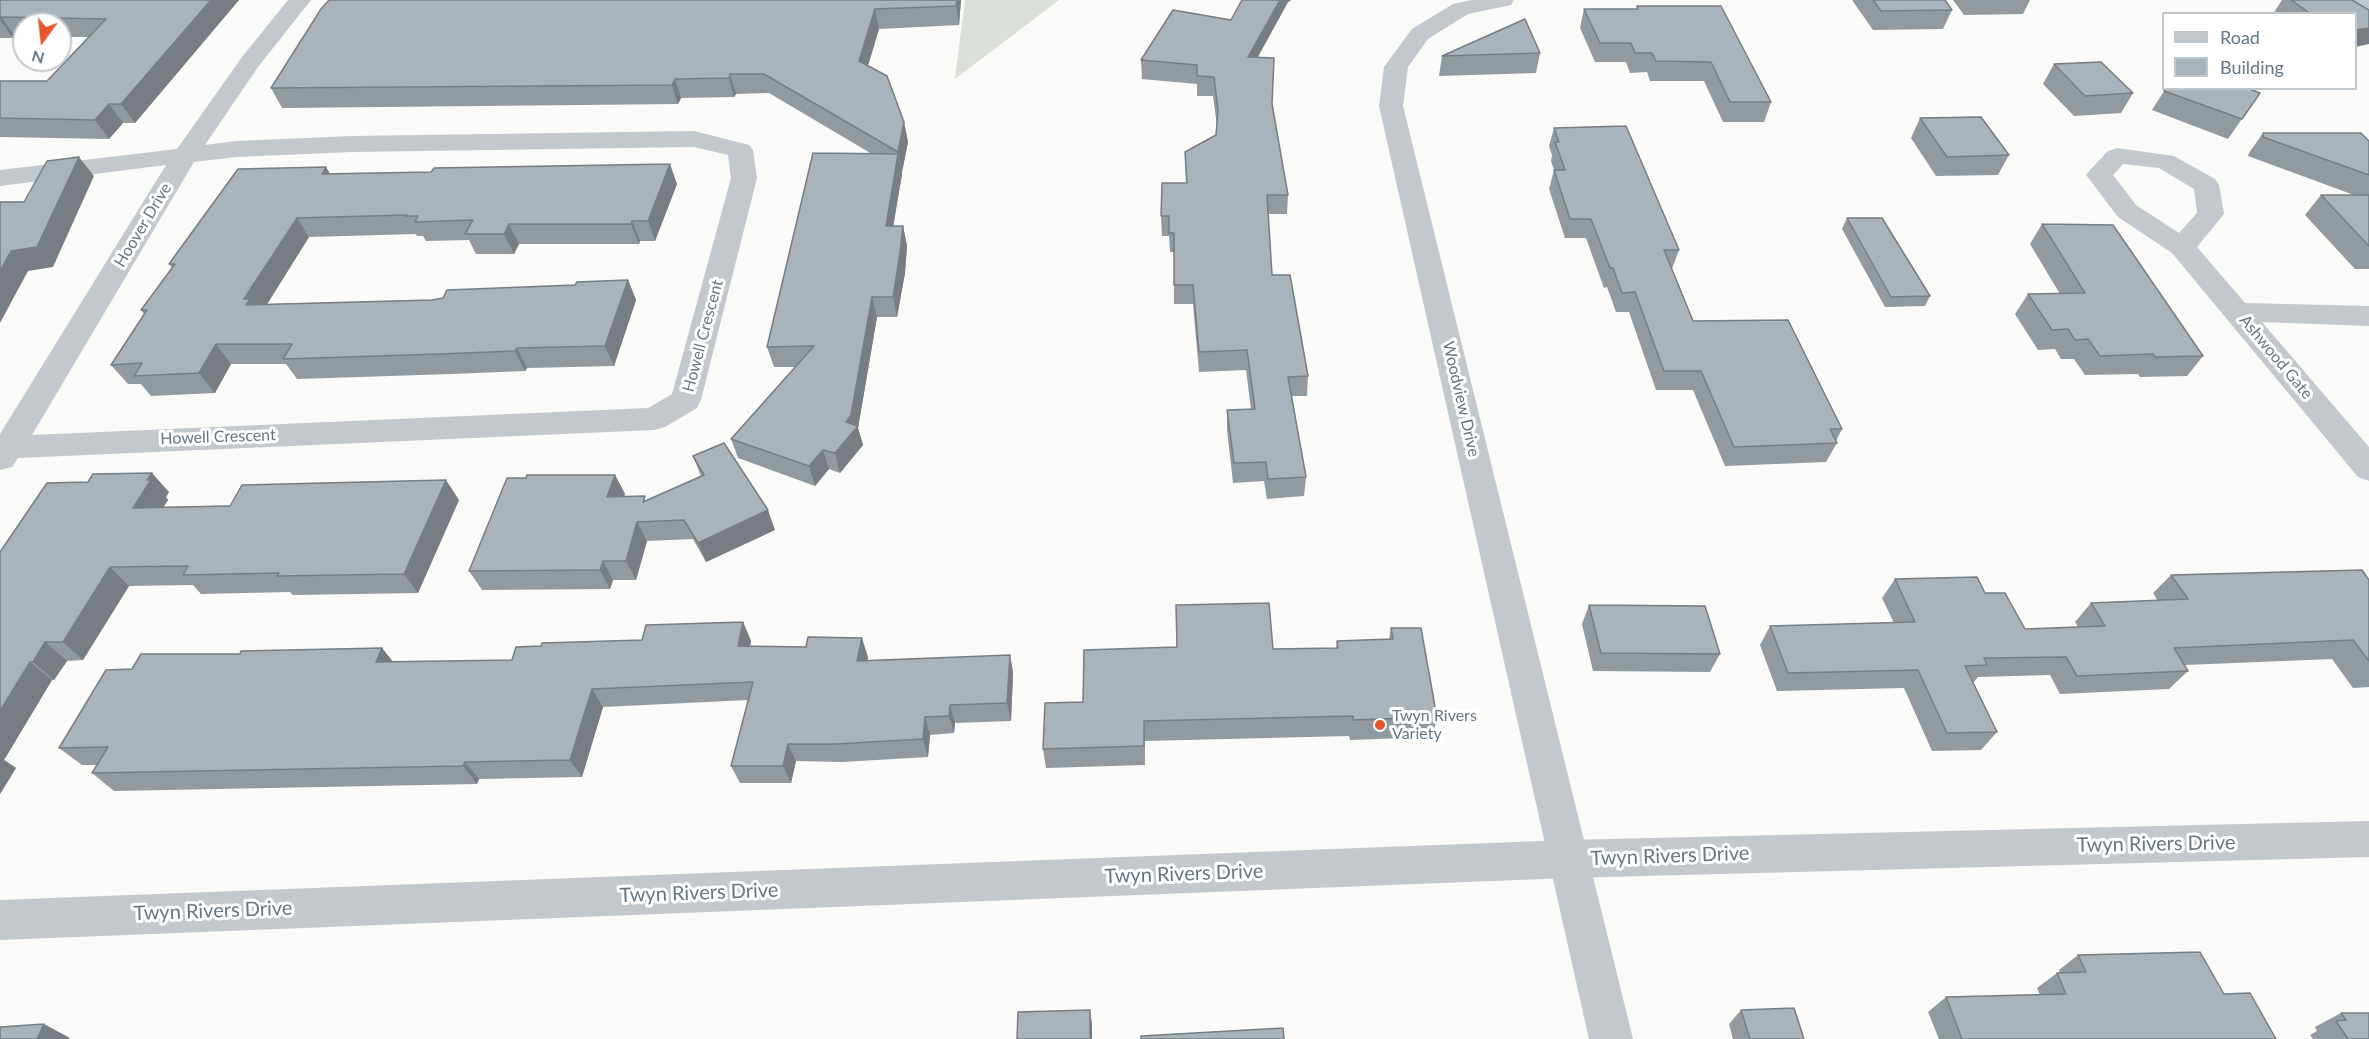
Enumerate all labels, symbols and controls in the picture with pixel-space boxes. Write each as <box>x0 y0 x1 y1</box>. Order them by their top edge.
north arrow <box>12 12 72 72</box>
legend <box>2162 12 2357 90</box>
text: Road <box>2220 26 2260 48</box>
text: N <box>29 47 46 69</box>
text: Building <box>2220 56 2284 78</box>
street label: Hoover Drive <box>110 180 176 270</box>
street label: Howell Crescent <box>679 278 727 394</box>
street label: Ashwood Gate <box>2235 311 2317 403</box>
street label: Woodview Drive <box>1438 339 1484 459</box>
street label: Howell Crescent <box>160 425 276 449</box>
place label: Twyn Rivers Variety <box>1392 706 1477 744</box>
marker: Twyn Rivers Variety <box>1373 718 1387 732</box>
street label: Twyn Rivers Drive <box>2076 831 2236 857</box>
street label: Twyn Rivers Drive <box>1590 841 1750 871</box>
street label: Twyn Rivers Drive <box>1104 859 1264 889</box>
street label: Twyn Rivers Drive <box>619 878 779 908</box>
street label: Twyn Rivers Drive <box>133 896 293 926</box>

